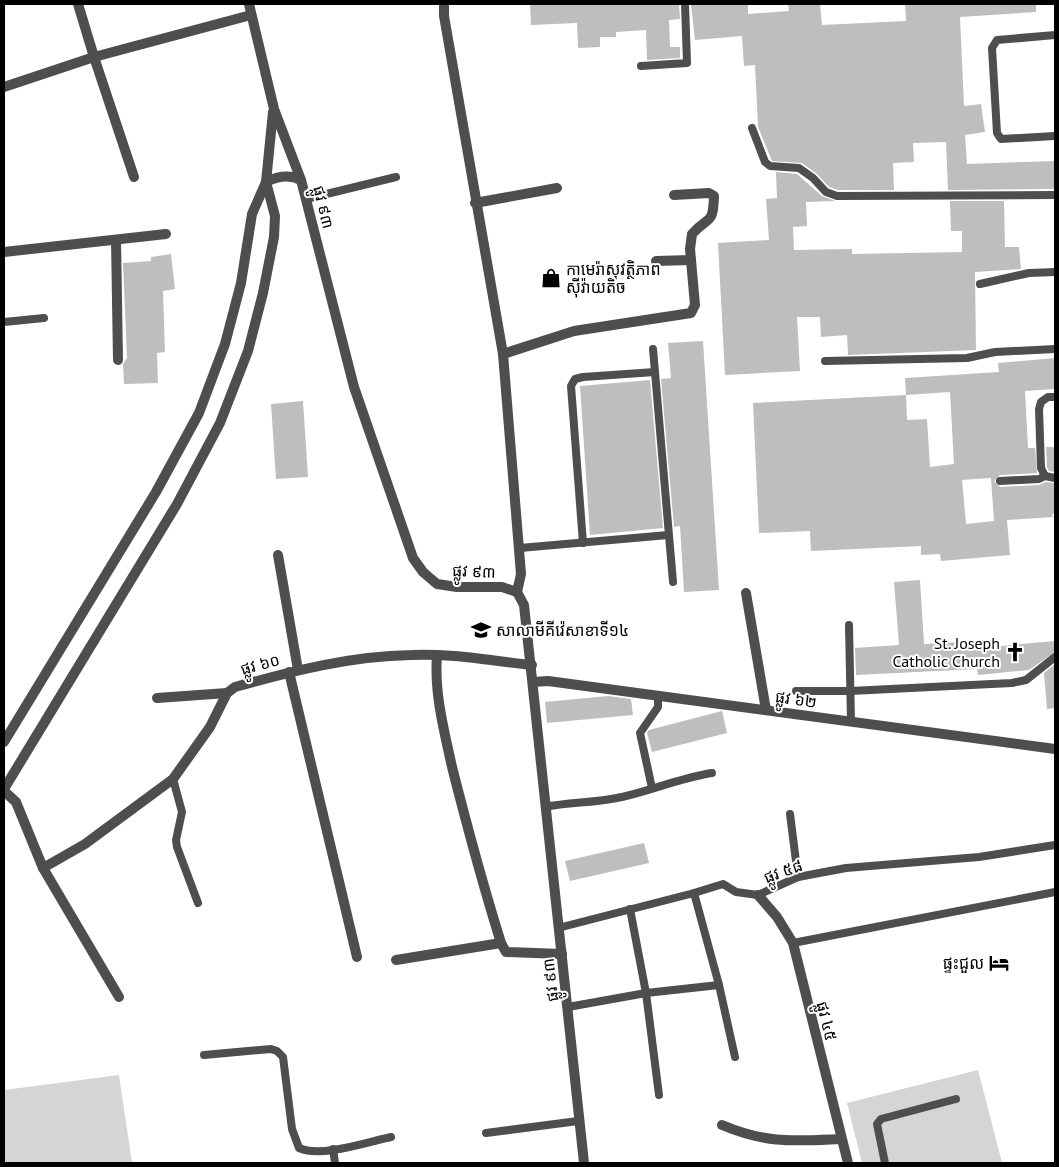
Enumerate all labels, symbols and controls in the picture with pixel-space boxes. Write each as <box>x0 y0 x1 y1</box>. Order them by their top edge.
street label: ផ្លូវ ៩៣ <box>304 183 339 232</box>
place label: កាមេរ៉ាសុវត្ថិភាព ស៊ីវ៉ាយតិច <box>566 259 661 298</box>
shop icon: កាមេរ៉ាសុវត្ថិភាព ស៊ីវ៉ាយតិច <box>540 267 562 289</box>
street label: ផ្លូវ ៩៣ <box>452 560 496 586</box>
school or university icon: សាលាមីគីវ៉េសាខាទី១៤ <box>470 619 492 641</box>
place label: សាលាមីគីវ៉េសាខាទី១៤ <box>496 620 629 640</box>
place label: St. Joseph Catholic Church <box>892 633 1000 671</box>
church icon: St. Joseph Catholic Church <box>1004 641 1026 663</box>
street label: ផ្លូវ ៦០ <box>238 649 283 683</box>
street label: ផ្លូវ ៦២ <box>773 686 818 717</box>
street label: ផ្លូវ ៥៨ <box>761 855 807 892</box>
hotel icon: ផ្ទះជួល <box>988 952 1010 974</box>
place label: ផ្ទះជួល <box>943 953 984 973</box>
street label: ផ្លូវ ៩៣ <box>537 957 567 1003</box>
street label: ផ្លូវ ៤៥ <box>808 999 842 1044</box>

